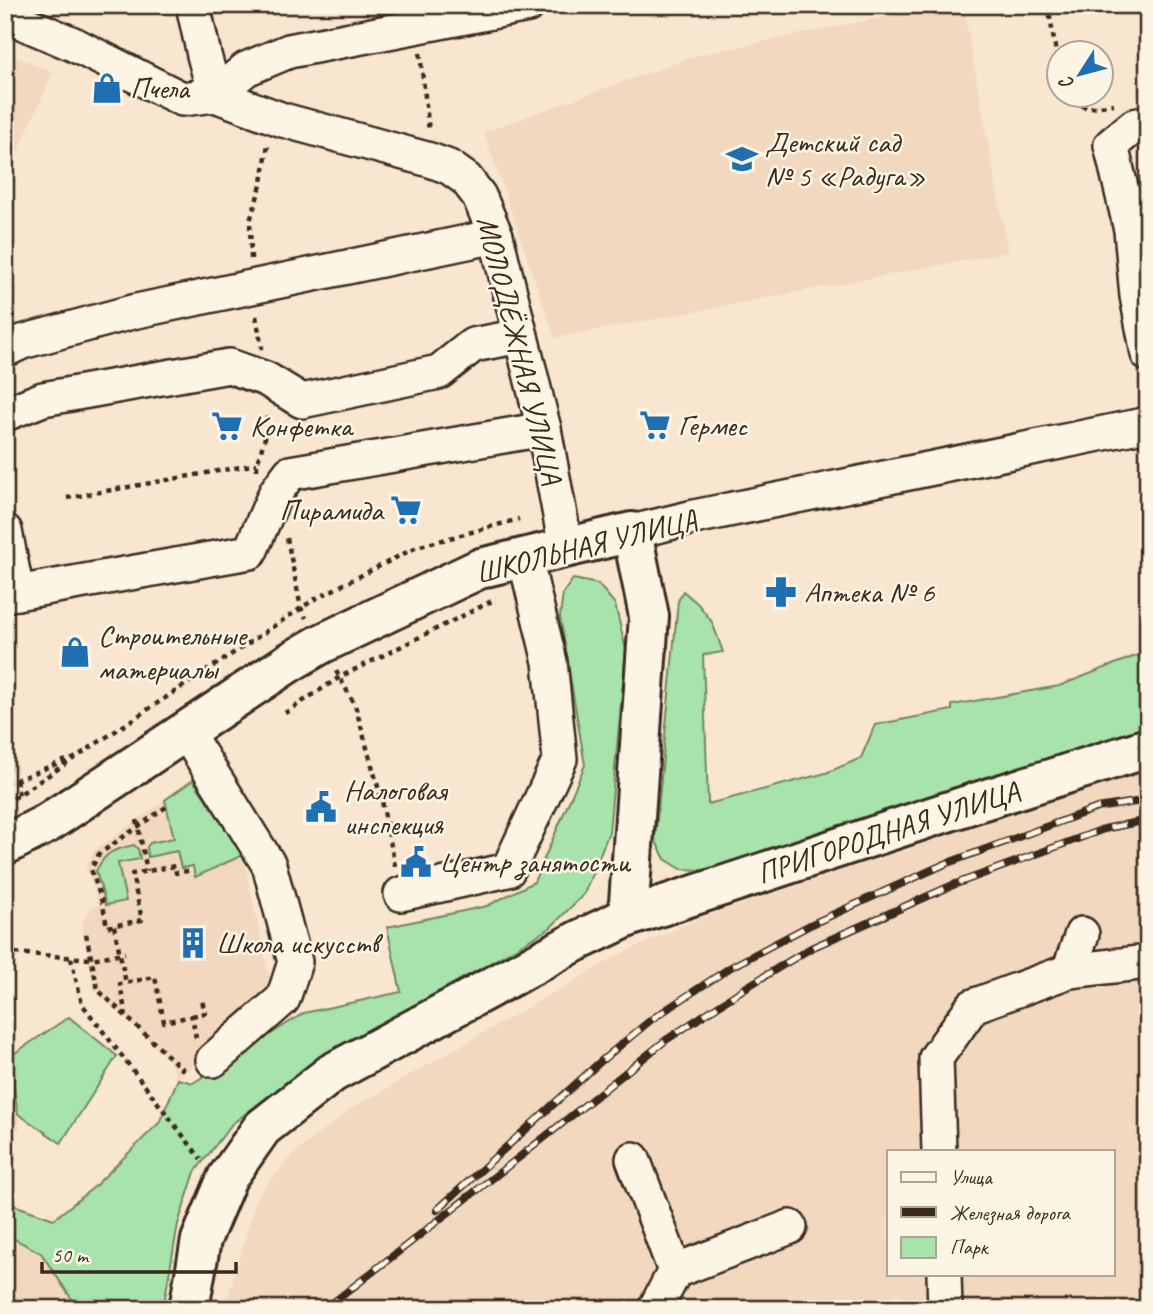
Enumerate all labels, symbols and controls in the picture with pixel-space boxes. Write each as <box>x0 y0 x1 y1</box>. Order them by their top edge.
north arrow <box>1044 38 1114 108</box>
place label: Пчела <box>130 69 191 107</box>
text: С <box>1053 70 1080 94</box>
shop icon: Пчела <box>90 71 124 105</box>
place label: Детский сад № 5 «Радуга» <box>765 123 926 195</box>
school or university icon: Детский сад № 5 «Радуга» <box>725 142 759 176</box>
street label: МОЛОДЁЖНАЯ УЛИЦА <box>468 212 572 489</box>
place label: Гермес <box>678 406 748 444</box>
place label: Конфетка <box>250 407 355 445</box>
supermarket icon: Гермес <box>638 408 672 442</box>
supermarket icon: Конфетка <box>210 409 244 443</box>
place label: Пирамида <box>279 491 385 529</box>
supermarket icon: Пирамида <box>389 493 423 527</box>
street label: ШКОЛЬНАЯ УЛИЦА <box>471 500 702 592</box>
place label: Аптека № 6 <box>804 573 936 611</box>
pharmacy icon: Аптека № 6 <box>764 575 798 609</box>
place label: Строительные материалы <box>98 616 248 688</box>
shop icon: Строительные материалы <box>58 635 92 669</box>
place label: Налоговая инспекция <box>344 771 449 843</box>
street label: ПРИГОРОДНАЯ УЛИЦА <box>752 771 1025 892</box>
public building icon: Налоговая инспекция <box>304 790 338 824</box>
place label: Центр занятости <box>439 843 632 881</box>
public building icon: Центр занятости <box>399 845 433 879</box>
place label: Школа искусств <box>216 924 384 962</box>
building icon: Школа искусств <box>176 926 210 960</box>
legend <box>887 1150 1114 1276</box>
text: Улица <box>950 1164 993 1190</box>
text: Железная дорога <box>950 1200 1071 1226</box>
scale bar <box>42 1230 236 1274</box>
text: Парк <box>950 1234 990 1260</box>
text: 50 m <box>52 1242 90 1268</box>

